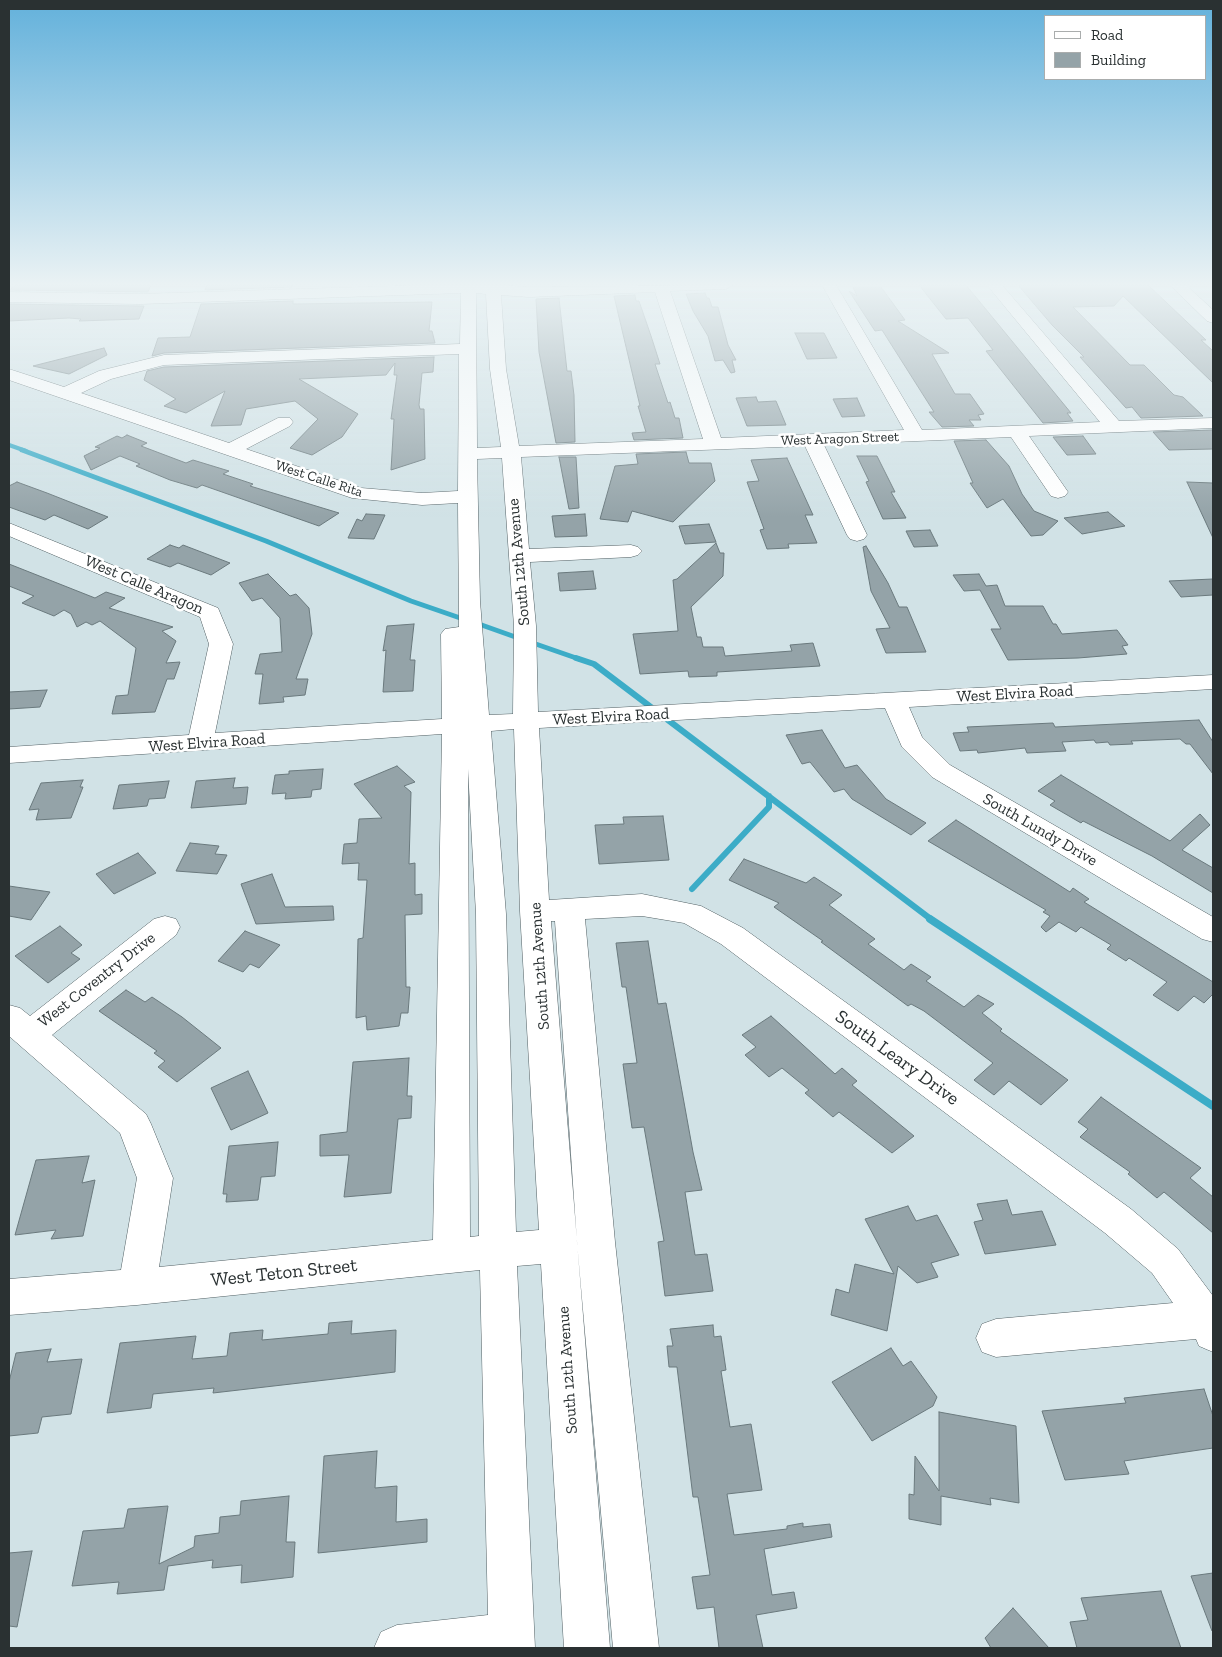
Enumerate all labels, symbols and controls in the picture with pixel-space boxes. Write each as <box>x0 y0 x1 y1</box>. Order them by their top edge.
legend <box>1044 15 1207 80</box>
text: Road <box>1091 26 1123 44</box>
text: Building <box>1091 51 1146 69</box>
street label: West Aragon Street <box>781 429 899 449</box>
street label: West Calle Rita <box>273 457 365 501</box>
street label: South 12th Avenue <box>504 497 534 627</box>
street label: West Calle Aragon <box>82 551 206 619</box>
street label: West Elvira Road <box>956 681 1074 707</box>
street label: West Elvira Road <box>552 704 670 730</box>
street label: West Elvira Road <box>148 729 266 757</box>
street label: South Lundy Drive <box>979 789 1101 871</box>
street label: South 12th Avenue <box>526 902 554 1030</box>
street label: West Coventry Drive <box>35 928 159 1032</box>
street label: South Leary Drive <box>831 1005 963 1111</box>
street label: West Teton Street <box>210 1254 358 1292</box>
street label: South 12th Avenue <box>554 1306 582 1434</box>

